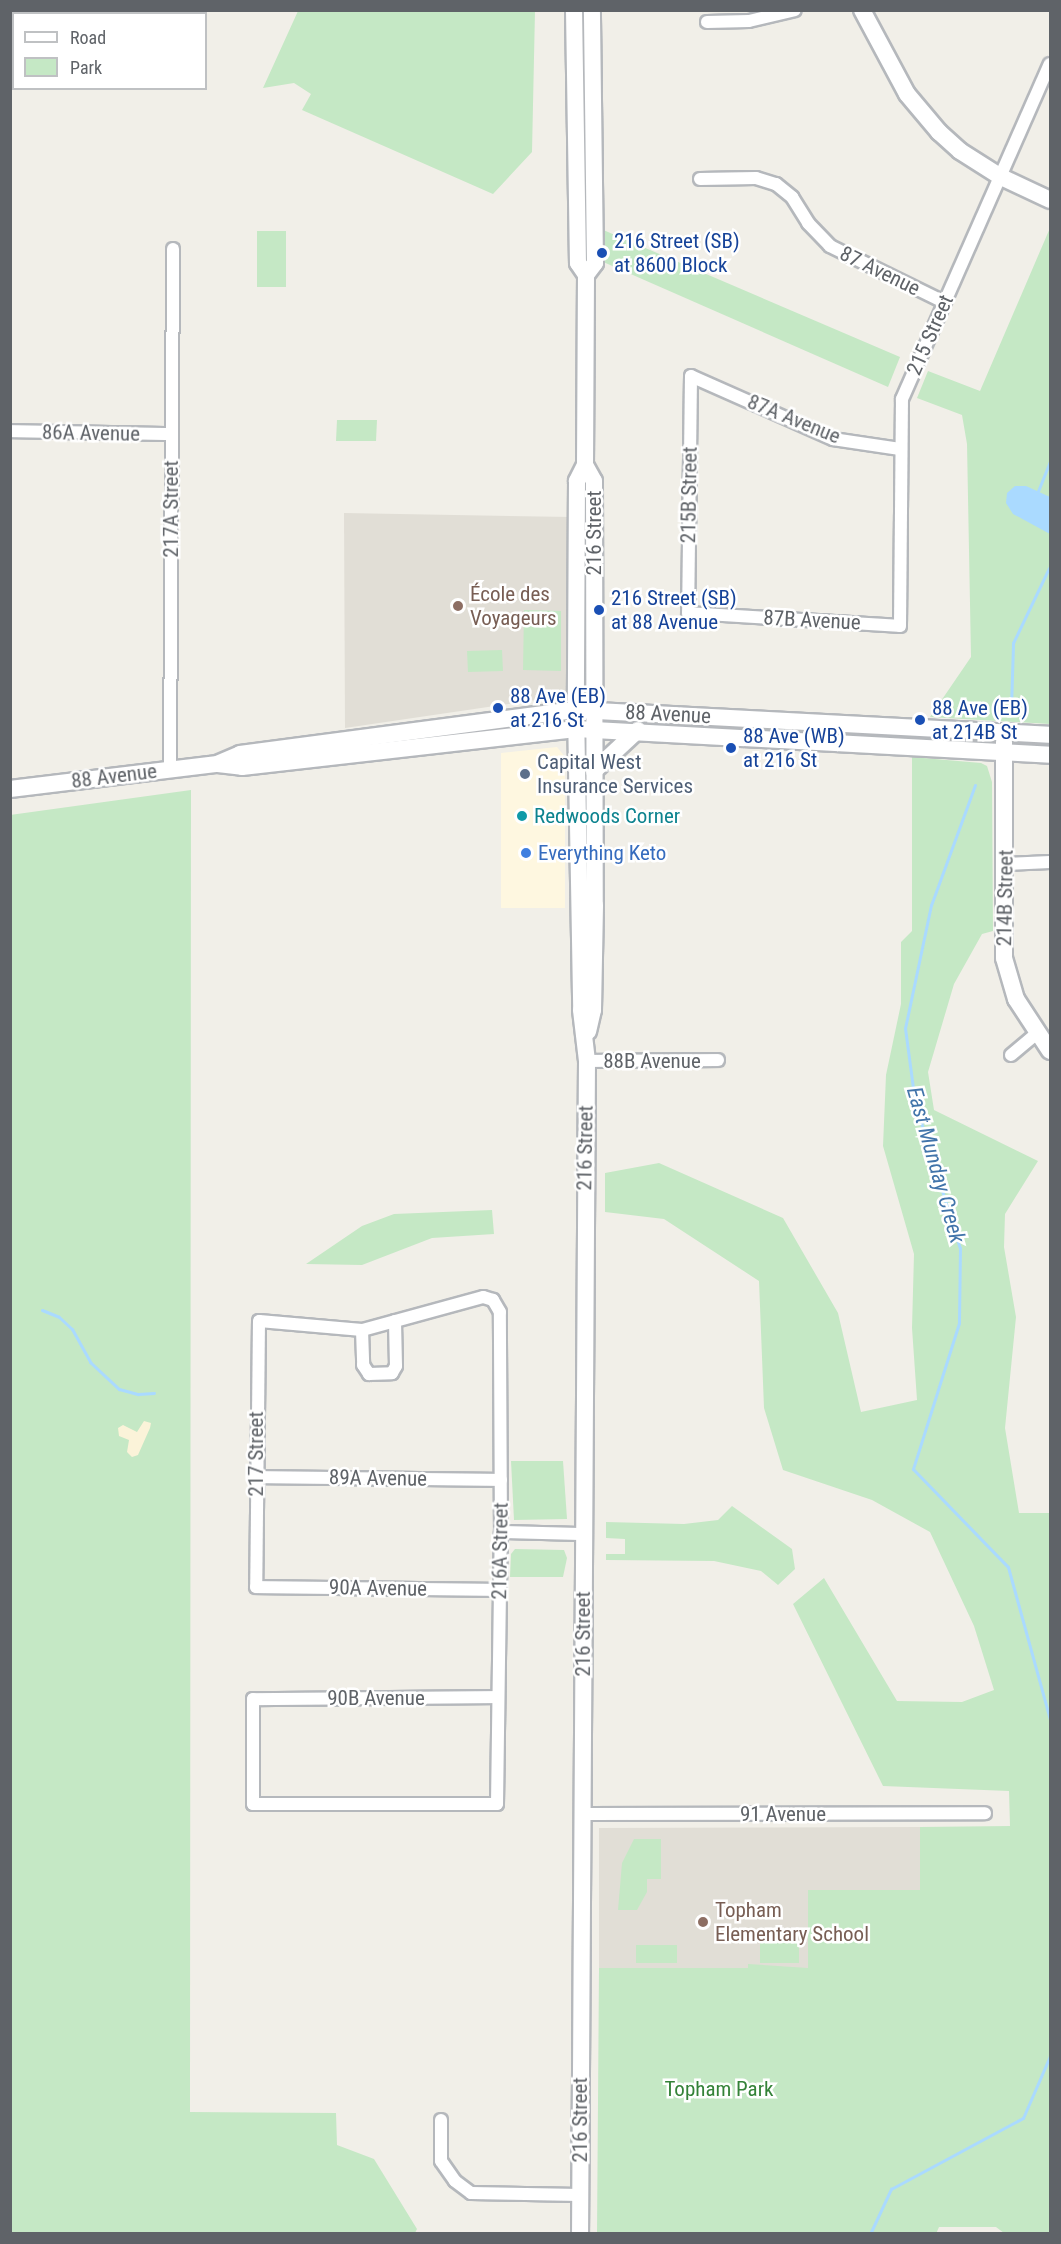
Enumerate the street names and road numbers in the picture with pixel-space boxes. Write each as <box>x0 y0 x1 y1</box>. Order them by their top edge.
street label: 87 Avenue <box>836 241 924 301</box>
street label: 215 Street <box>901 291 959 379</box>
street label: 87A Avenue <box>744 389 844 449</box>
street label: 86A Avenue <box>42 420 140 446</box>
street label: 215B Street <box>676 446 702 544</box>
street label: 217A Street <box>158 460 184 558</box>
street label: 216 Street <box>581 490 607 576</box>
street label: 87B Avenue <box>763 605 861 635</box>
street label: 88 Avenue <box>624 699 712 729</box>
street label: 88 Avenue <box>70 758 158 794</box>
street label: 214B Street <box>992 849 1018 947</box>
street label: 88B Avenue <box>603 1048 701 1074</box>
street label: 216 Street <box>572 1105 598 1191</box>
street label: 217 Street <box>243 1411 269 1497</box>
street label: 89A Avenue <box>329 1465 427 1491</box>
street label: 216A Street <box>487 1502 513 1600</box>
street label: 90A Avenue <box>329 1575 427 1601</box>
street label: 216 Street <box>570 1591 596 1677</box>
street label: 90B Avenue <box>327 1685 425 1711</box>
street label: 91 Avenue <box>740 1801 826 1827</box>
street label: 216 Street <box>567 2077 593 2163</box>

